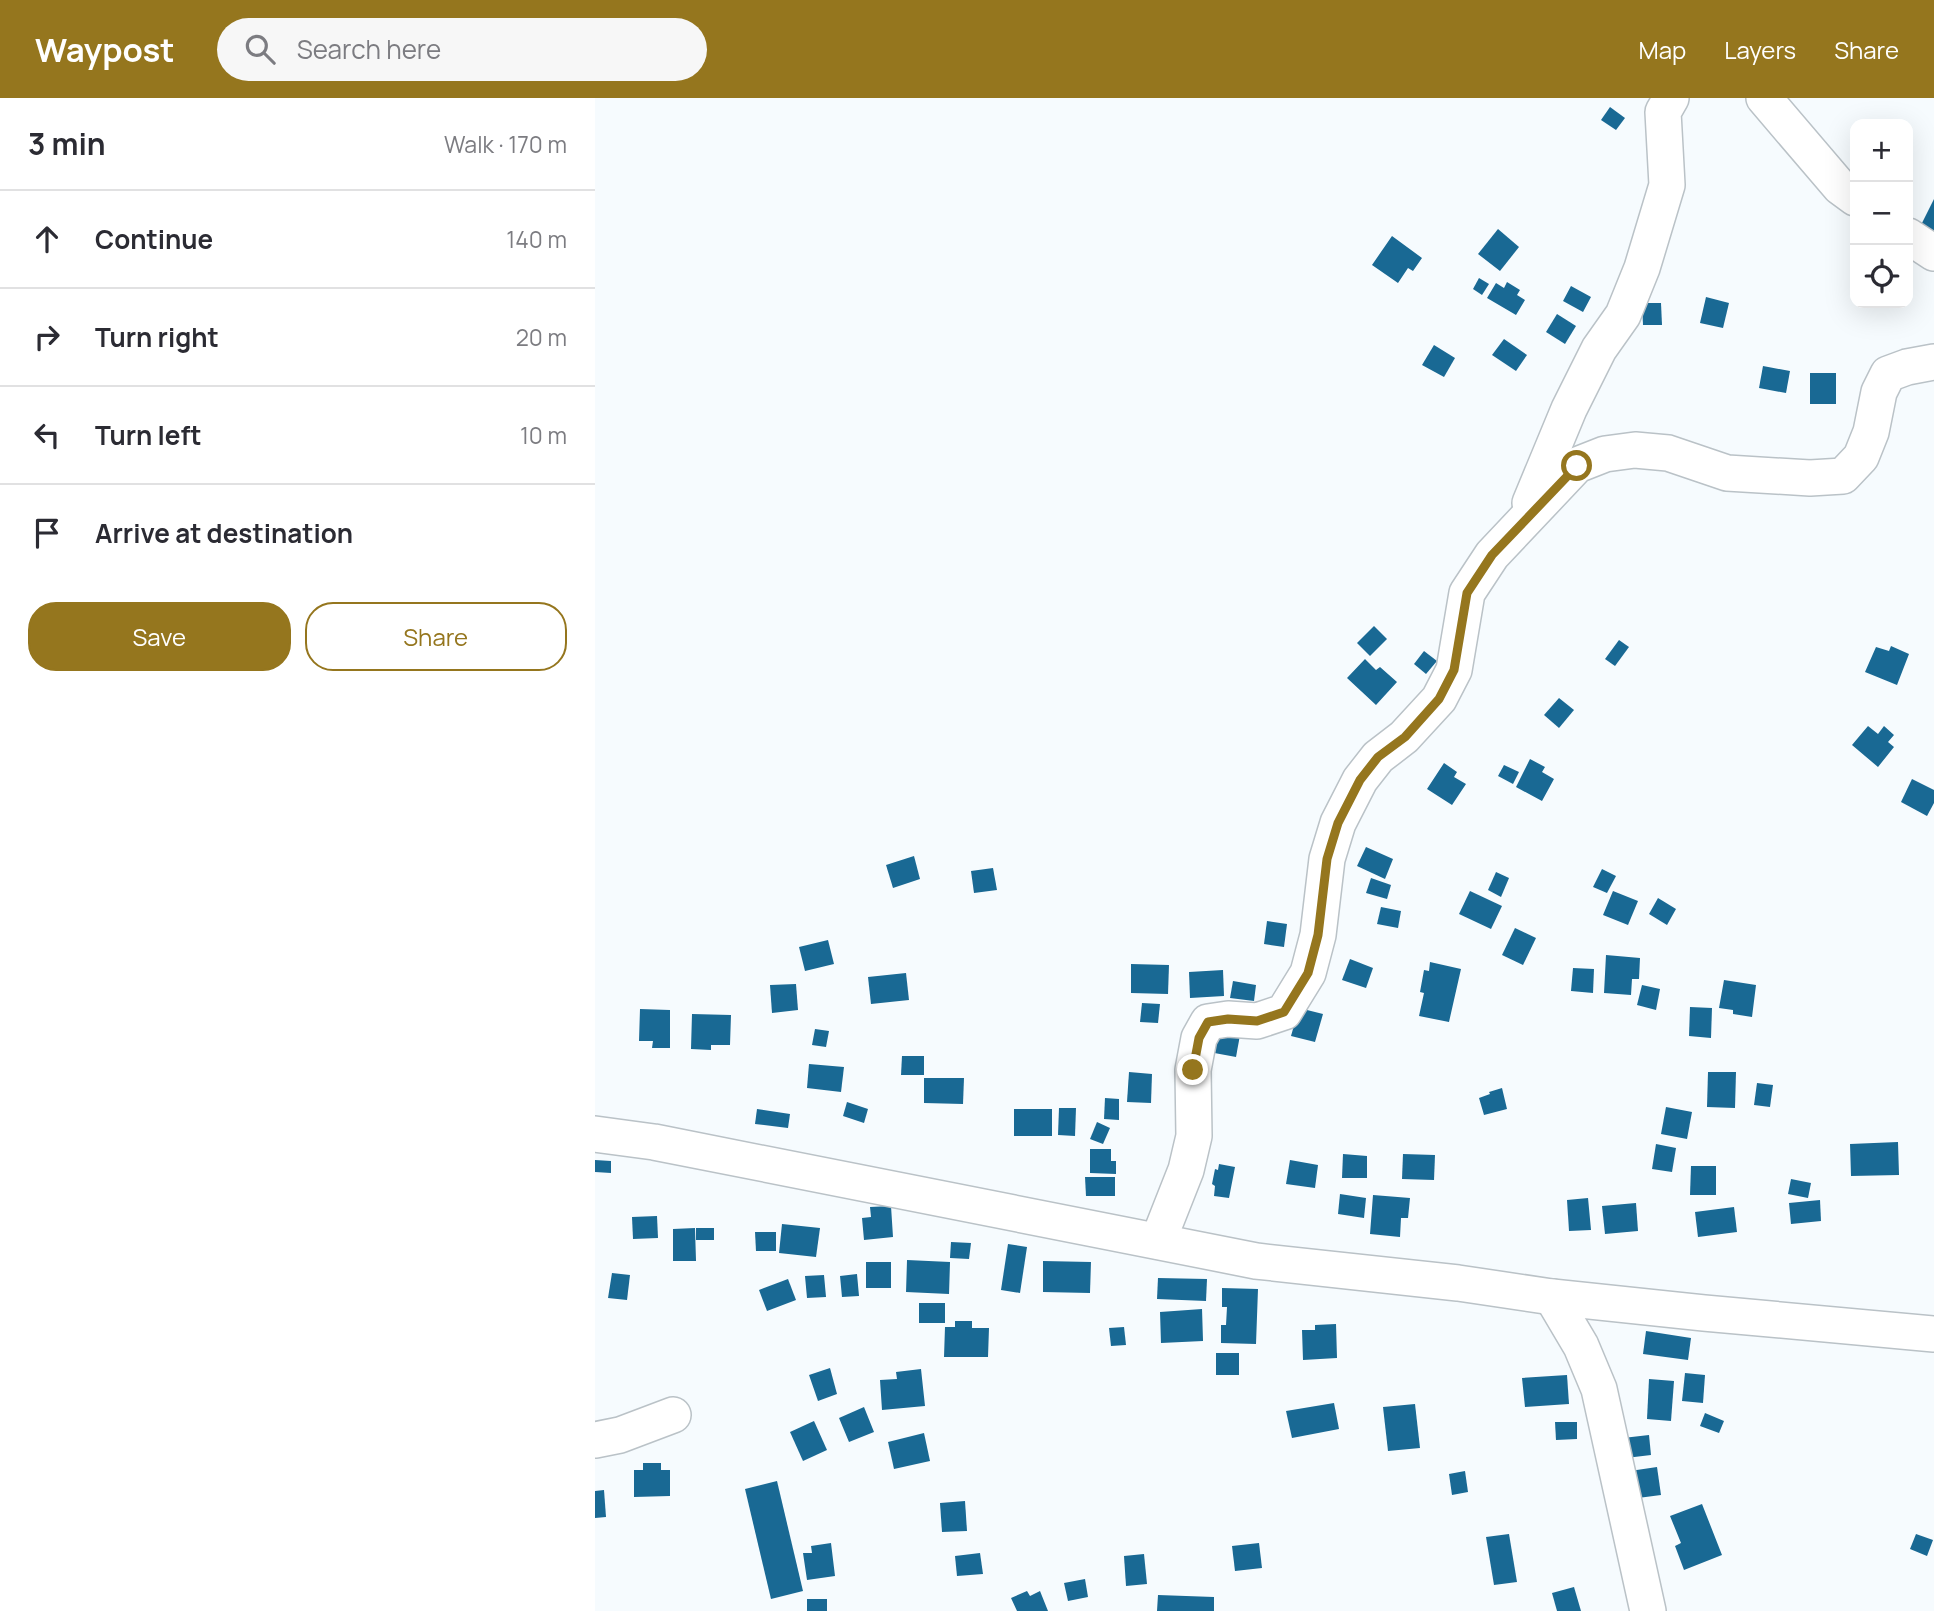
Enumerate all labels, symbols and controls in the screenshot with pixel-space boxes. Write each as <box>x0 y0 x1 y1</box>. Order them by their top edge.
search box <box>217 18 707 81</box>
text: Waypost <box>35 27 175 72</box>
icon: search <box>241 30 279 68</box>
text: Search here <box>297 31 441 67</box>
text: Map <box>1639 33 1686 66</box>
text: Layers <box>1724 33 1796 66</box>
text: Share <box>1834 33 1899 66</box>
map controls <box>1850 119 1913 308</box>
button: + <box>1850 119 1913 182</box>
text: 3 min <box>28 123 106 164</box>
text: Walk · 170 m <box>444 128 567 160</box>
button: − <box>1850 182 1913 245</box>
icon: ahead <box>28 220 66 258</box>
text: Continue <box>95 221 213 257</box>
text: 140 m <box>506 223 567 255</box>
button: locate <box>1850 245 1913 308</box>
icon: right <box>28 318 66 356</box>
text: Turn right <box>95 319 219 355</box>
text: 20 m <box>516 321 567 353</box>
icon: left <box>28 416 66 454</box>
text: Turn left <box>95 417 202 453</box>
text: 10 m <box>520 419 567 451</box>
route start <box>1561 450 1592 481</box>
icon: arrive <box>28 514 66 552</box>
text: Arrive at destination <box>95 515 353 551</box>
button: Save <box>28 602 291 671</box>
button: Share <box>305 602 567 671</box>
route end <box>1177 1054 1208 1085</box>

